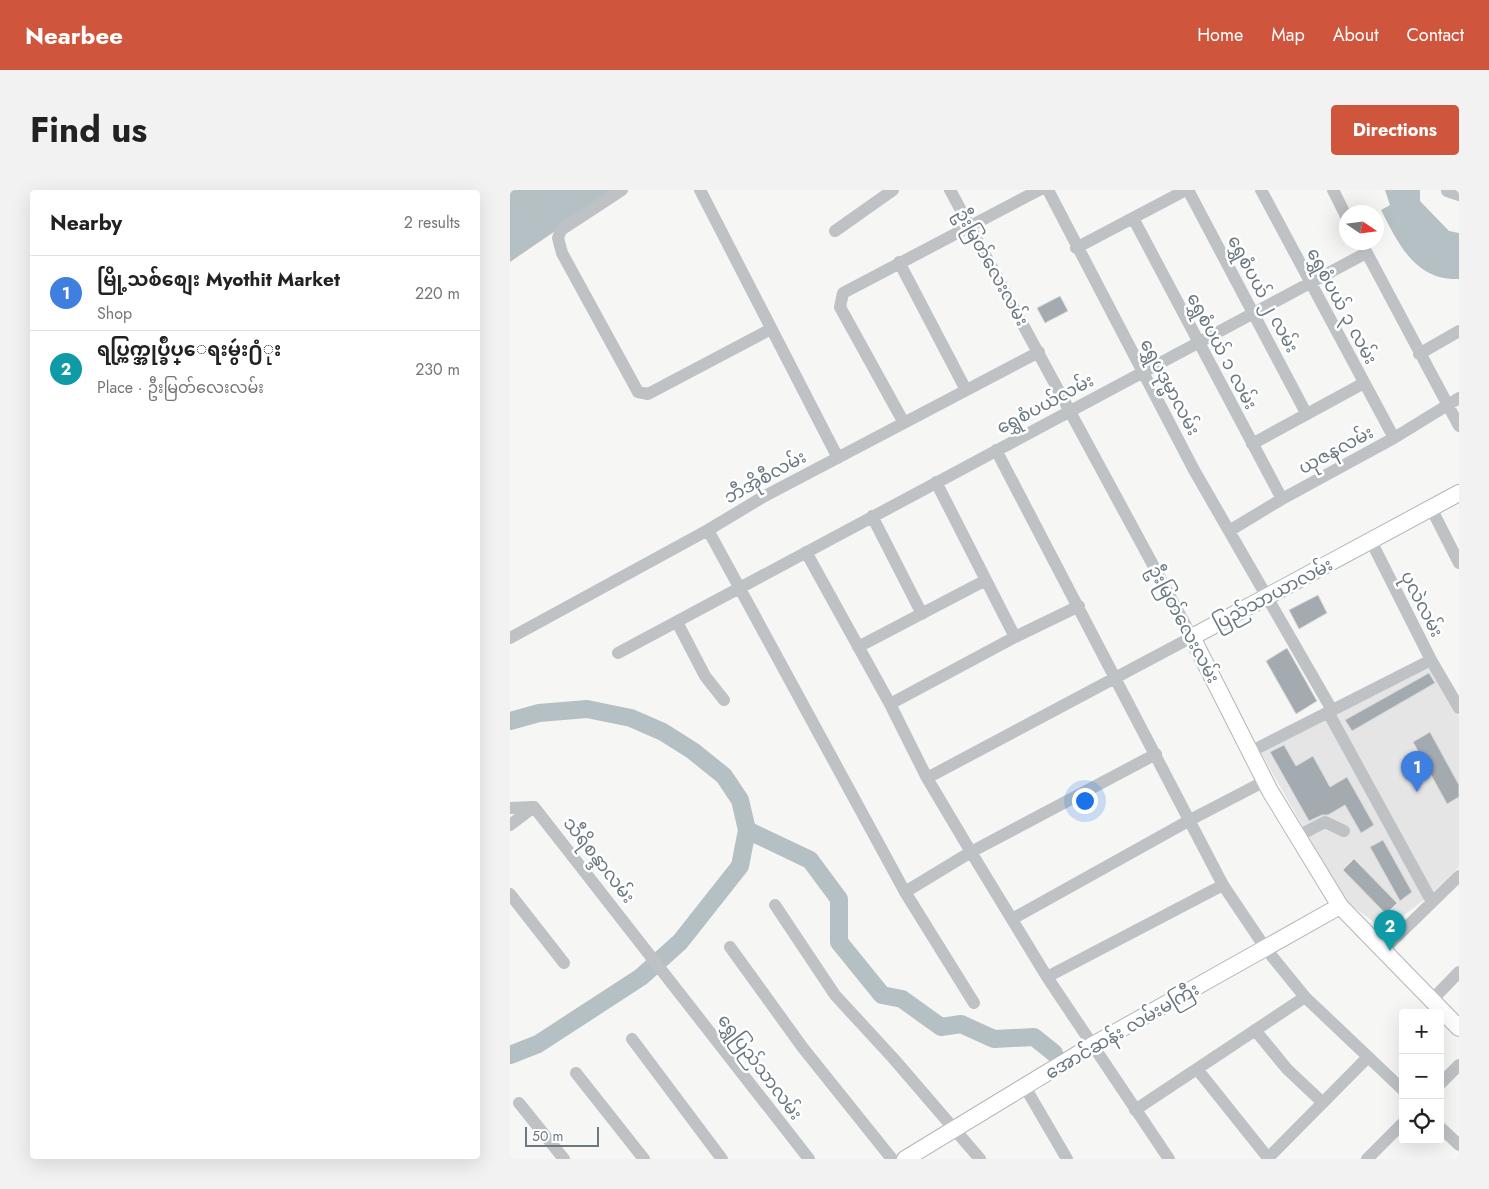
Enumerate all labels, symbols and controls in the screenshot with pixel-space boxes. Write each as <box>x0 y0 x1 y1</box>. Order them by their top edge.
text: Nearbee <box>25 18 123 53</box>
text: Home <box>1197 22 1243 48</box>
text: Map <box>1271 22 1305 48</box>
text: About <box>1333 22 1378 48</box>
text: Contact <box>1406 22 1464 48</box>
text: Find us <box>30 105 147 155</box>
button: Directions <box>1331 105 1459 155</box>
street label: ဦးမြတ်လေးလမ်း <box>947 203 1035 332</box>
north arrow <box>1339 205 1384 250</box>
text: Nearby <box>50 208 122 238</box>
text: 2 results <box>404 211 460 234</box>
street label: ရွှေစံပယ် ၂ လမ်း <box>1219 231 1305 358</box>
street label: ရွှေစံပယ် ၃ လမ်း <box>1299 243 1384 370</box>
text: မြို့သစ်စျေး Myothit Market <box>97 266 340 293</box>
text: 1 <box>62 282 70 305</box>
text: 220 m <box>415 282 460 305</box>
street label: ရွှေစံပယ် ၁ လမ်း <box>1179 288 1264 415</box>
text: Shop <box>97 302 132 325</box>
street label: ရွှေပဒုမ္မာလမ်း <box>1131 334 1206 441</box>
text: ရပ္ကြက္အုပ္ခ်ဳပ္ေရးမွဴး႐ံုး <box>97 336 281 363</box>
text: 2 <box>61 358 71 381</box>
text: 230 m <box>415 358 460 381</box>
street label: ရွှေစံပယ်လမ်း <box>992 367 1099 442</box>
text: Place · ဦးမြတ်လေးလမ်း <box>97 376 264 399</box>
street label: ယုဇနလမ်း <box>1294 419 1379 482</box>
street label: ဘီအိုစီလမ်း <box>719 443 812 512</box>
street label: ပြည်သာယာလမ်း <box>1209 552 1338 638</box>
street label: ဦးမြတ်လေးလမ်း <box>1140 560 1226 689</box>
street label: ပုလဲလမ်း <box>1392 566 1450 642</box>
pin: 1 <box>1401 751 1433 792</box>
your location <box>1072 788 1098 814</box>
street label: သီရိစန္ဒာလမ်း <box>555 811 642 910</box>
pin: 2 <box>1374 910 1406 951</box>
street label: အောင်ဆန်း လမ်းမကြီး <box>1040 975 1205 1087</box>
street label: ရွှေပြည်သာလမ်း <box>710 1008 809 1127</box>
map controls <box>1399 1009 1444 1144</box>
button: + <box>1399 1009 1444 1054</box>
button: − <box>1399 1054 1444 1099</box>
button: locate <box>1399 1099 1444 1144</box>
scale bar <box>525 1124 599 1147</box>
text: 50 m <box>532 1126 563 1146</box>

